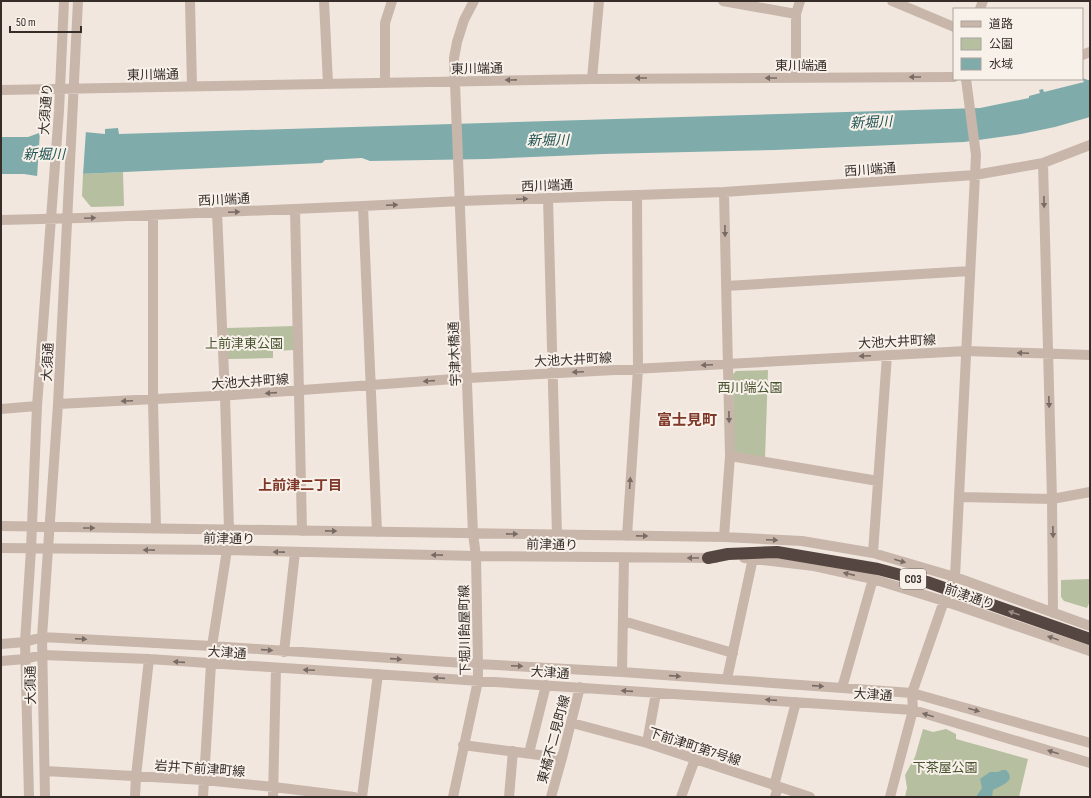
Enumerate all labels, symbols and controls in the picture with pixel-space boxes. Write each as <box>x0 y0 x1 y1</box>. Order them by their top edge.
scale bar <box>10 8 81 34</box>
legend <box>953 8 1083 80</box>
text: 50 m <box>16 15 36 30</box>
text: 道路 <box>989 17 1013 32</box>
text: 公園 <box>989 37 1013 52</box>
text: 水域 <box>989 57 1013 72</box>
street label: 東川端通 <box>775 58 827 74</box>
street label: 東川端通 <box>451 61 503 77</box>
street label: 東川端通 <box>127 67 179 83</box>
one-way arrow <box>908 74 921 80</box>
one-way arrow <box>634 75 647 81</box>
one-way arrow <box>764 75 777 81</box>
one-way arrow <box>505 77 517 84</box>
street label: 大須通り <box>36 83 56 136</box>
water label: 新堀川 <box>850 113 894 132</box>
water label: 新堀川 <box>527 132 571 149</box>
water label: 新堀川 <box>23 146 67 163</box>
street label: 西川端通 <box>844 160 897 180</box>
street label: 西川端通 <box>521 177 573 195</box>
street label: 西川端通 <box>198 191 250 209</box>
one-way arrow <box>516 195 528 202</box>
one-way arrow <box>1041 196 1047 209</box>
one-way arrow <box>386 201 398 208</box>
one-way arrow <box>228 208 240 215</box>
one-way arrow <box>84 214 96 221</box>
one-way arrow <box>722 225 728 238</box>
street label: 宇津木橋通 <box>446 321 464 387</box>
street label: 大池大井町線 <box>858 332 936 352</box>
park label: 上前津東公園 <box>205 336 283 352</box>
street label: 大須通 <box>39 342 57 382</box>
street label: 大池大井町線 <box>534 350 612 370</box>
one-way arrow <box>1016 350 1029 356</box>
one-way arrow <box>859 353 871 360</box>
one-way arrow <box>701 361 713 368</box>
one-way arrow <box>571 369 584 375</box>
street label: 大池大井町線 <box>211 371 290 393</box>
one-way arrow <box>423 377 435 384</box>
park label: 西川端公園 <box>717 380 783 396</box>
one-way arrow <box>265 389 277 396</box>
one-way arrow <box>1046 396 1053 408</box>
one-way arrow <box>121 397 133 404</box>
district label: 富士見町 <box>657 411 717 430</box>
one-way arrow <box>726 411 732 424</box>
district label: 上前津二丁目 <box>258 477 342 494</box>
one-way arrow <box>627 477 634 489</box>
one-way arrow <box>83 525 96 531</box>
one-way arrow <box>1050 526 1056 539</box>
one-way arrow <box>325 528 337 535</box>
street label: 前津通り <box>203 531 255 547</box>
one-way arrow <box>506 531 519 537</box>
one-way arrow <box>636 533 649 539</box>
one-way arrow <box>766 536 778 543</box>
street label: 前津通り <box>526 537 578 553</box>
one-way arrow <box>143 546 155 553</box>
one-way arrow <box>273 548 285 555</box>
one-way arrow <box>430 552 443 558</box>
one-way arrow <box>686 555 699 561</box>
one-way arrow <box>894 558 906 564</box>
road number: C03 <box>900 569 926 589</box>
one-way arrow <box>843 570 855 576</box>
street label: 前津通り <box>942 581 997 613</box>
street label: 下堀川飴屋町線 <box>456 584 474 676</box>
one-way arrow <box>1007 609 1019 615</box>
one-way arrow <box>1047 635 1059 641</box>
one-way arrow <box>75 636 87 643</box>
street label: 大津通 <box>207 644 247 662</box>
one-way arrow <box>261 647 273 654</box>
one-way arrow <box>390 656 403 662</box>
one-way arrow <box>173 658 185 665</box>
one-way arrow <box>511 663 523 670</box>
street label: 大津通 <box>530 664 570 682</box>
street label: 大須通 <box>23 665 39 705</box>
one-way arrow <box>303 667 315 674</box>
one-way arrow <box>669 672 681 679</box>
one-way arrow <box>433 675 445 682</box>
one-way arrow <box>812 682 824 689</box>
street label: 大津通 <box>853 686 893 704</box>
one-way arrow <box>621 688 633 694</box>
street label: 東橘不二見町線 <box>534 693 573 785</box>
one-way arrow <box>765 697 777 704</box>
one-way arrow <box>968 707 980 713</box>
one-way arrow <box>922 712 934 718</box>
street label: 下前津町第7号線 <box>646 724 743 769</box>
one-way arrow <box>1046 749 1058 755</box>
street label: 岩井下前津町線 <box>154 758 246 780</box>
park label: 下茶屋公園 <box>912 760 978 776</box>

